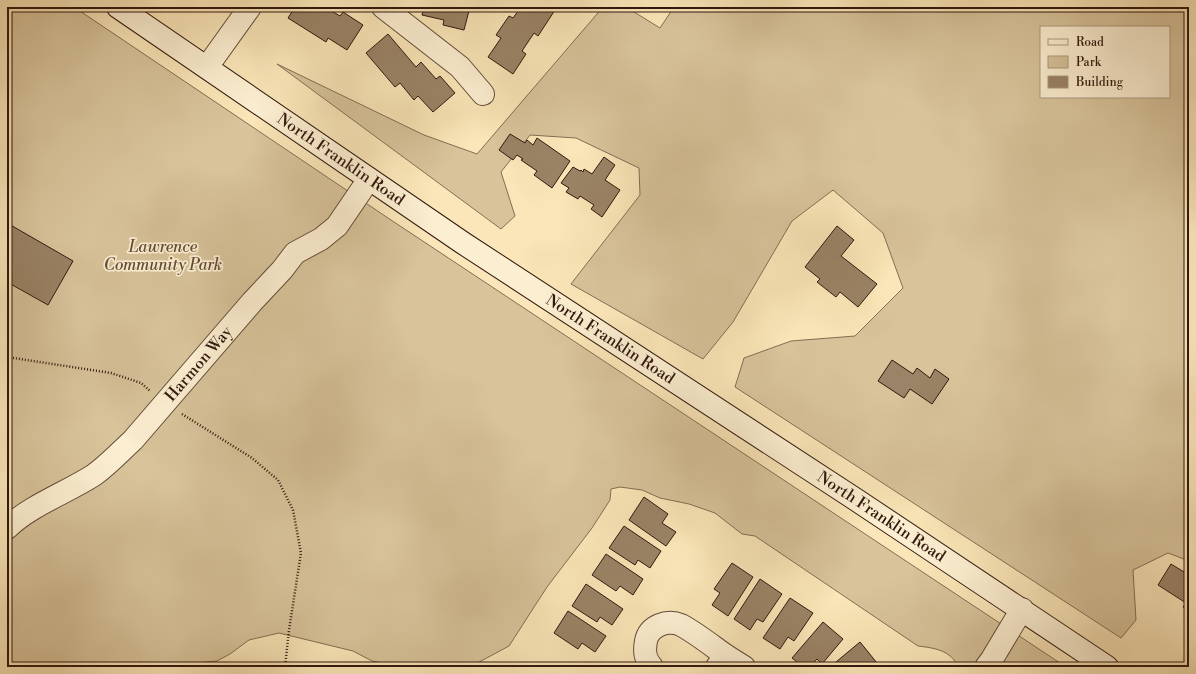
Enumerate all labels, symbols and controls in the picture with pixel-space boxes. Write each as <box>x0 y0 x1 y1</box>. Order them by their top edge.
legend <box>1040 26 1170 98</box>
text: Road <box>1076 35 1104 50</box>
text: Park <box>1076 55 1102 70</box>
text: Building <box>1075 75 1124 90</box>
street label: North Franklin Road <box>273 109 408 210</box>
park label: Lawrence Community Park <box>104 237 222 275</box>
street label: North Franklin Road <box>542 290 679 389</box>
street label: Harmon Way <box>161 322 237 406</box>
street label: North Franklin Road <box>813 467 949 567</box>

